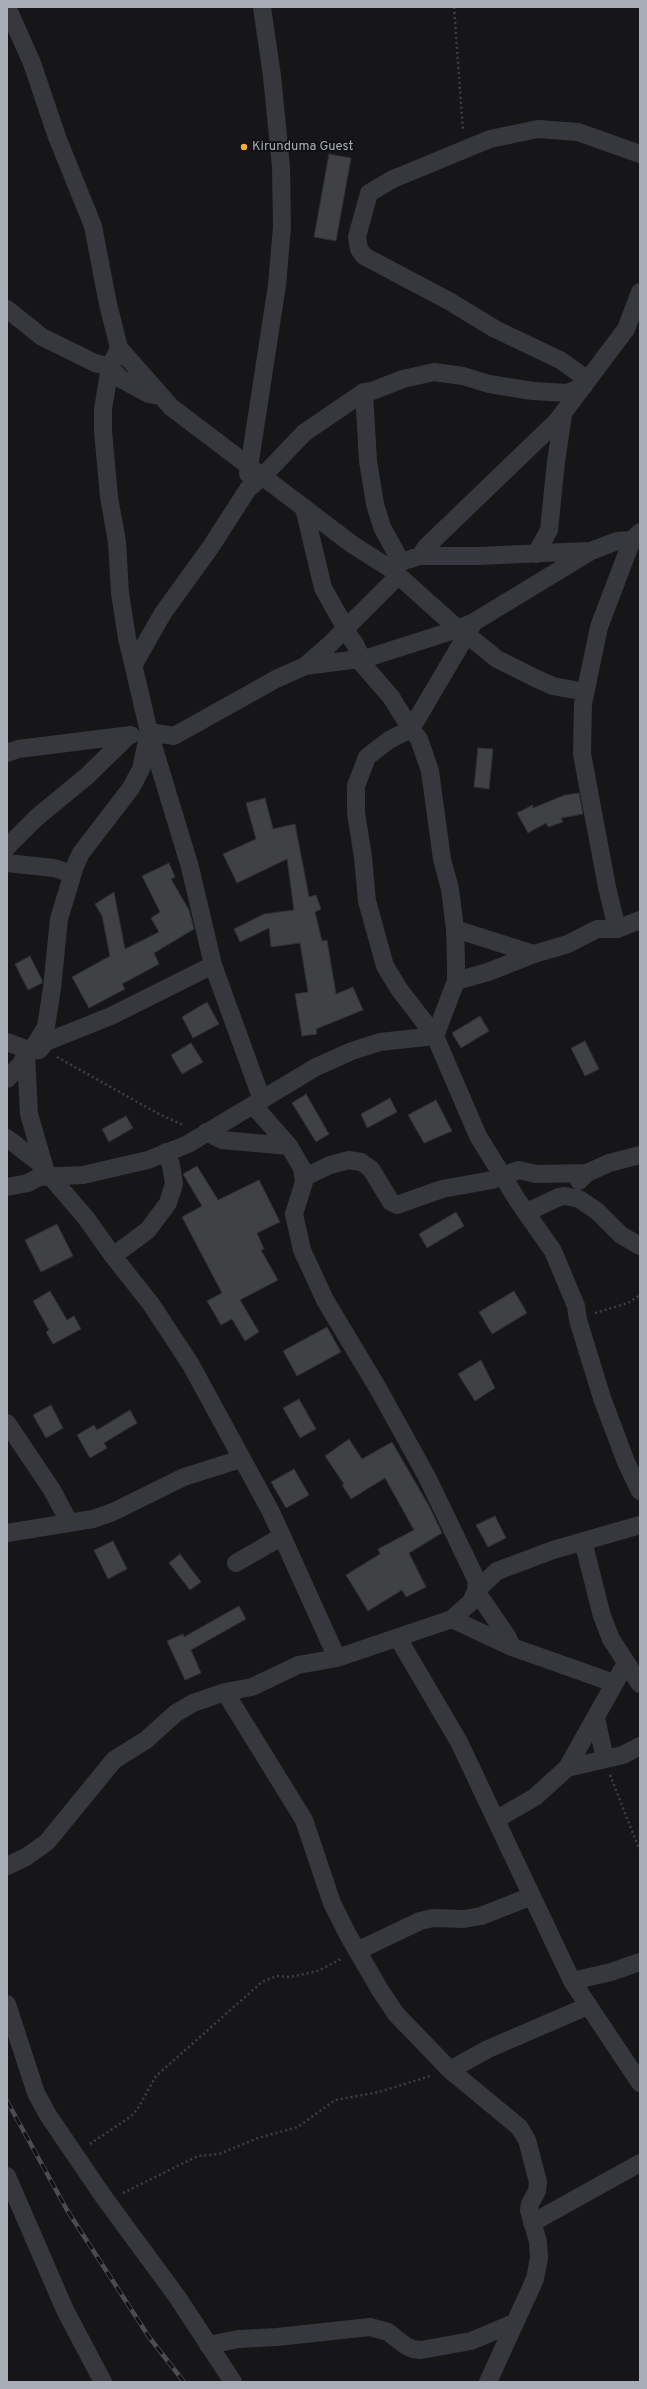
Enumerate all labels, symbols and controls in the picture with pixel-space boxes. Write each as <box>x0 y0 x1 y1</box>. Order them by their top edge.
place label: Kirunduma Guest <box>252 139 353 155</box>
marker: Kirunduma Guest <box>239 142 249 152</box>

